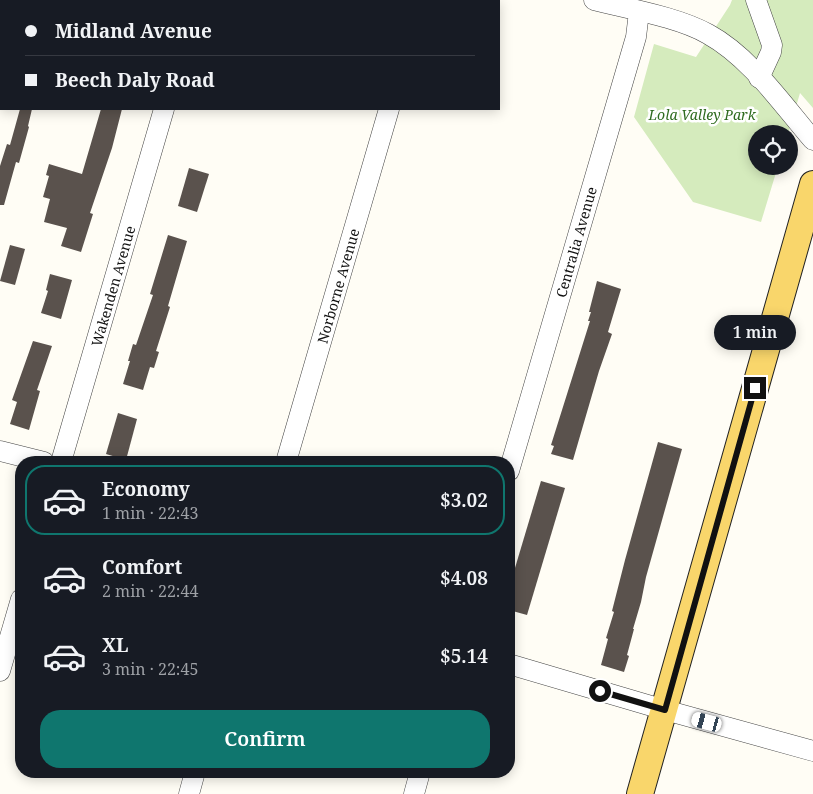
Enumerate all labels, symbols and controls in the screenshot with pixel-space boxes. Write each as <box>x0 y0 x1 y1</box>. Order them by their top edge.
text: Midland Avenue <box>55 18 212 44</box>
text: Beech Daly Road <box>55 67 215 93</box>
park label: Lola Valley Park <box>647 105 757 124</box>
map controls <box>748 125 798 175</box>
button: locate <box>748 125 798 175</box>
street label: Centralia Avenue <box>551 184 601 300</box>
street label: Wakenden Avenue <box>87 223 139 349</box>
street label: Norborne Avenue <box>312 226 364 346</box>
callout: 1 min <box>714 316 796 350</box>
text: 1 min <box>733 321 777 343</box>
route end <box>744 377 766 399</box>
text: Economy <box>102 476 190 502</box>
icon: car <box>42 478 87 523</box>
text: $3.02 <box>440 487 488 513</box>
text: 1 min · 22:43 <box>102 502 198 524</box>
text: Comfort <box>102 554 182 580</box>
icon: car <box>42 556 87 601</box>
text: $4.08 <box>440 565 488 591</box>
text: 2 min · 22:44 <box>102 580 198 602</box>
text: XL <box>102 632 128 658</box>
icon: car <box>42 634 87 679</box>
text: $5.14 <box>440 643 488 669</box>
text: 3 min · 22:45 <box>102 658 198 680</box>
route start <box>589 680 611 702</box>
button: Confirm <box>40 710 490 768</box>
car <box>690 711 723 733</box>

